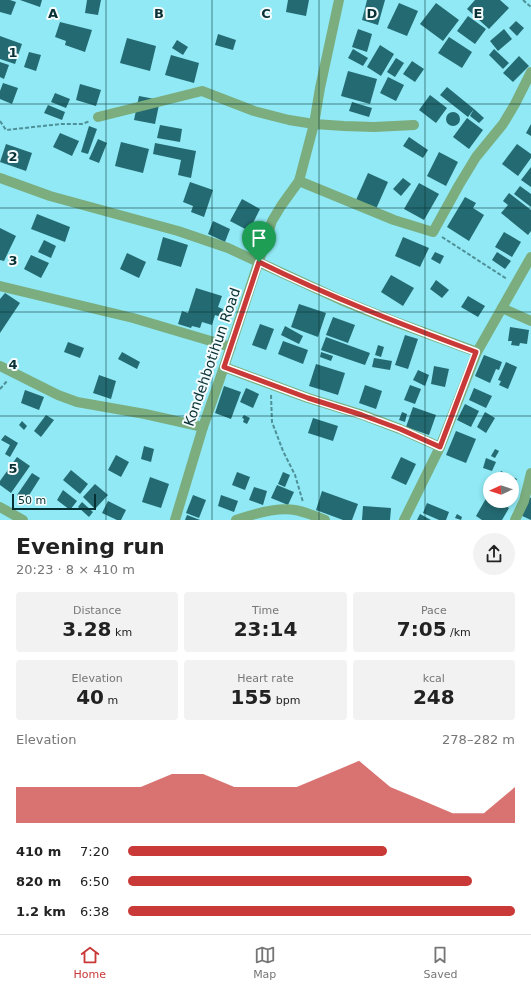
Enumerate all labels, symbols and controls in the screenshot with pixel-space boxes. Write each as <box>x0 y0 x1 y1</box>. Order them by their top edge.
text: A <box>48 6 58 21</box>
text: B <box>154 6 164 21</box>
text: C <box>261 6 271 21</box>
text: D <box>367 6 378 21</box>
text: E <box>474 6 482 21</box>
text: 1 <box>8 45 18 60</box>
text: 2 <box>8 149 18 164</box>
pin <box>242 221 276 262</box>
icon: arrive <box>248 227 270 249</box>
text: 3 <box>8 253 18 268</box>
street label: Kondehbotihun Road <box>181 286 243 428</box>
text: 4 <box>8 357 18 372</box>
text: 5 <box>8 461 18 476</box>
north arrow <box>483 472 519 508</box>
map controls <box>483 472 519 508</box>
scale bar <box>12 492 96 511</box>
text: 50 m <box>18 494 46 507</box>
button: share <box>473 533 515 575</box>
text: Evening run <box>16 534 165 559</box>
text: 20:23 · 8 × 410 m <box>16 562 135 577</box>
text: Distance <box>73 604 121 617</box>
text: Time <box>252 604 279 617</box>
text: Pace <box>421 604 447 617</box>
text: 3.28 <box>62 617 112 641</box>
text: 23:14 <box>234 617 297 641</box>
text: 7:05 <box>397 617 447 641</box>
text: km <box>112 626 132 639</box>
text: /km <box>447 626 471 639</box>
text: Elevation <box>72 672 123 685</box>
text: Heart rate <box>237 672 294 685</box>
text: kcal <box>423 672 445 685</box>
text: 40 <box>76 685 104 709</box>
text: 155 <box>231 685 272 709</box>
text: 248 <box>413 685 455 709</box>
text: m <box>104 694 118 707</box>
text: bpm <box>272 694 300 707</box>
text: Elevation <box>16 732 76 747</box>
text: 278–282 m <box>442 732 515 747</box>
text: 410 m <box>16 844 61 859</box>
text: 7:20 <box>80 844 109 859</box>
text: 820 m <box>16 874 61 889</box>
text: 6:50 <box>80 874 109 889</box>
text: 1.2 km <box>16 904 66 919</box>
text: 6:38 <box>80 904 109 919</box>
tab: Home <box>74 944 106 981</box>
tab: Map <box>253 944 276 981</box>
tab: Saved <box>423 944 457 981</box>

